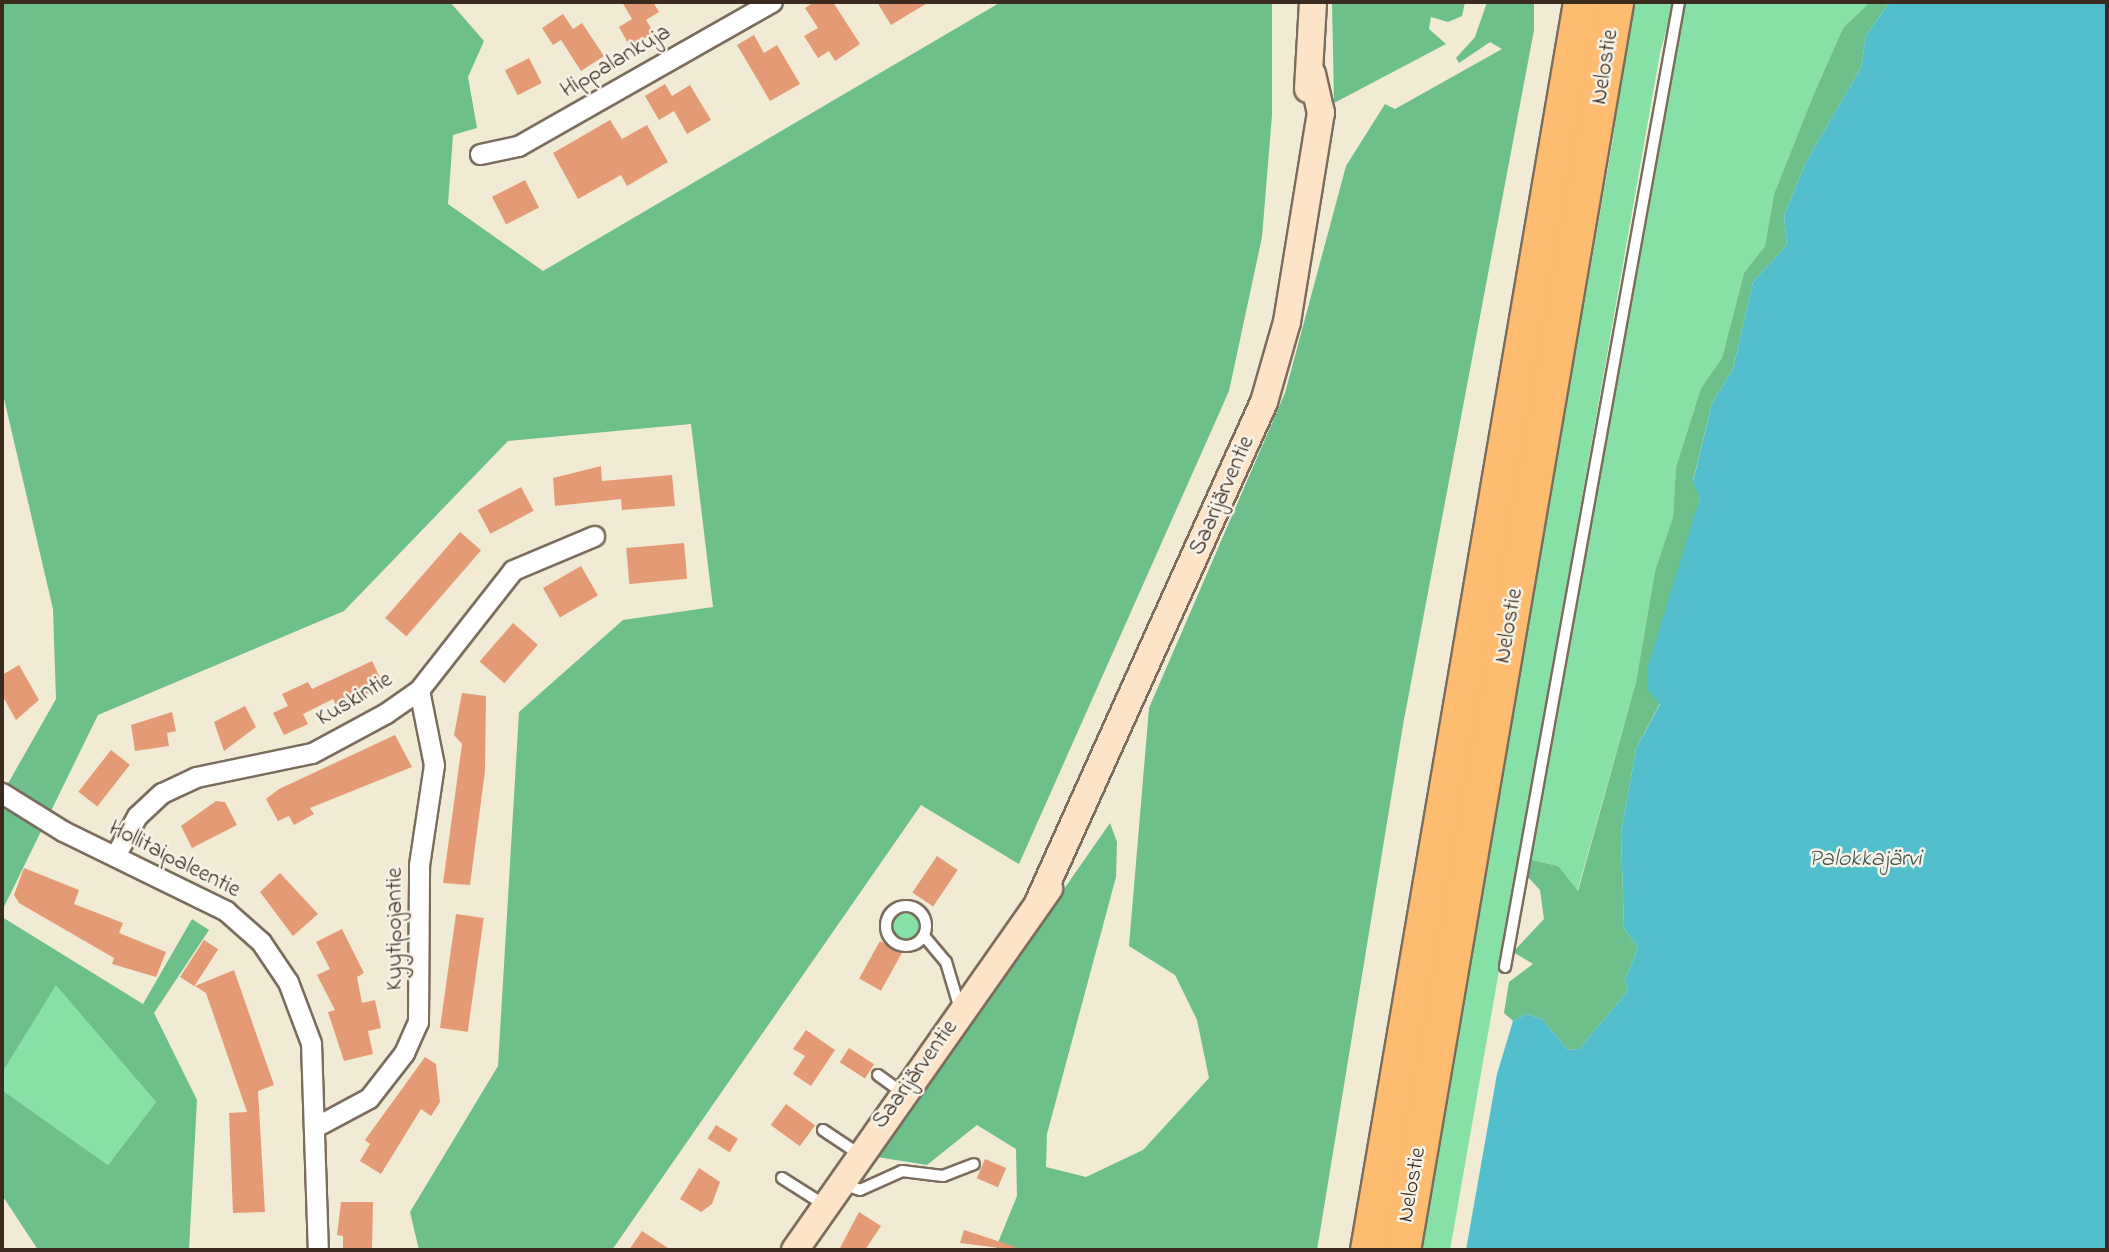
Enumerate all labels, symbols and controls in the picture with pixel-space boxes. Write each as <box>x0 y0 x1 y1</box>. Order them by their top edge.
street label: Hippalankuja <box>556 19 676 105</box>
street label: Nelostie <box>1586 28 1626 106</box>
street label: Saarijärventie <box>1184 432 1262 560</box>
street label: Nelostie <box>1490 586 1530 666</box>
street label: Kuskintie <box>312 667 398 733</box>
street label: Hollitaipaleentie <box>104 815 244 905</box>
water label: Palokkajärvi <box>1808 846 1922 874</box>
street label: Kyytipojantie <box>382 867 410 991</box>
street label: Saarijärventie <box>867 1015 965 1135</box>
street label: Nelostie <box>1393 1145 1433 1225</box>

